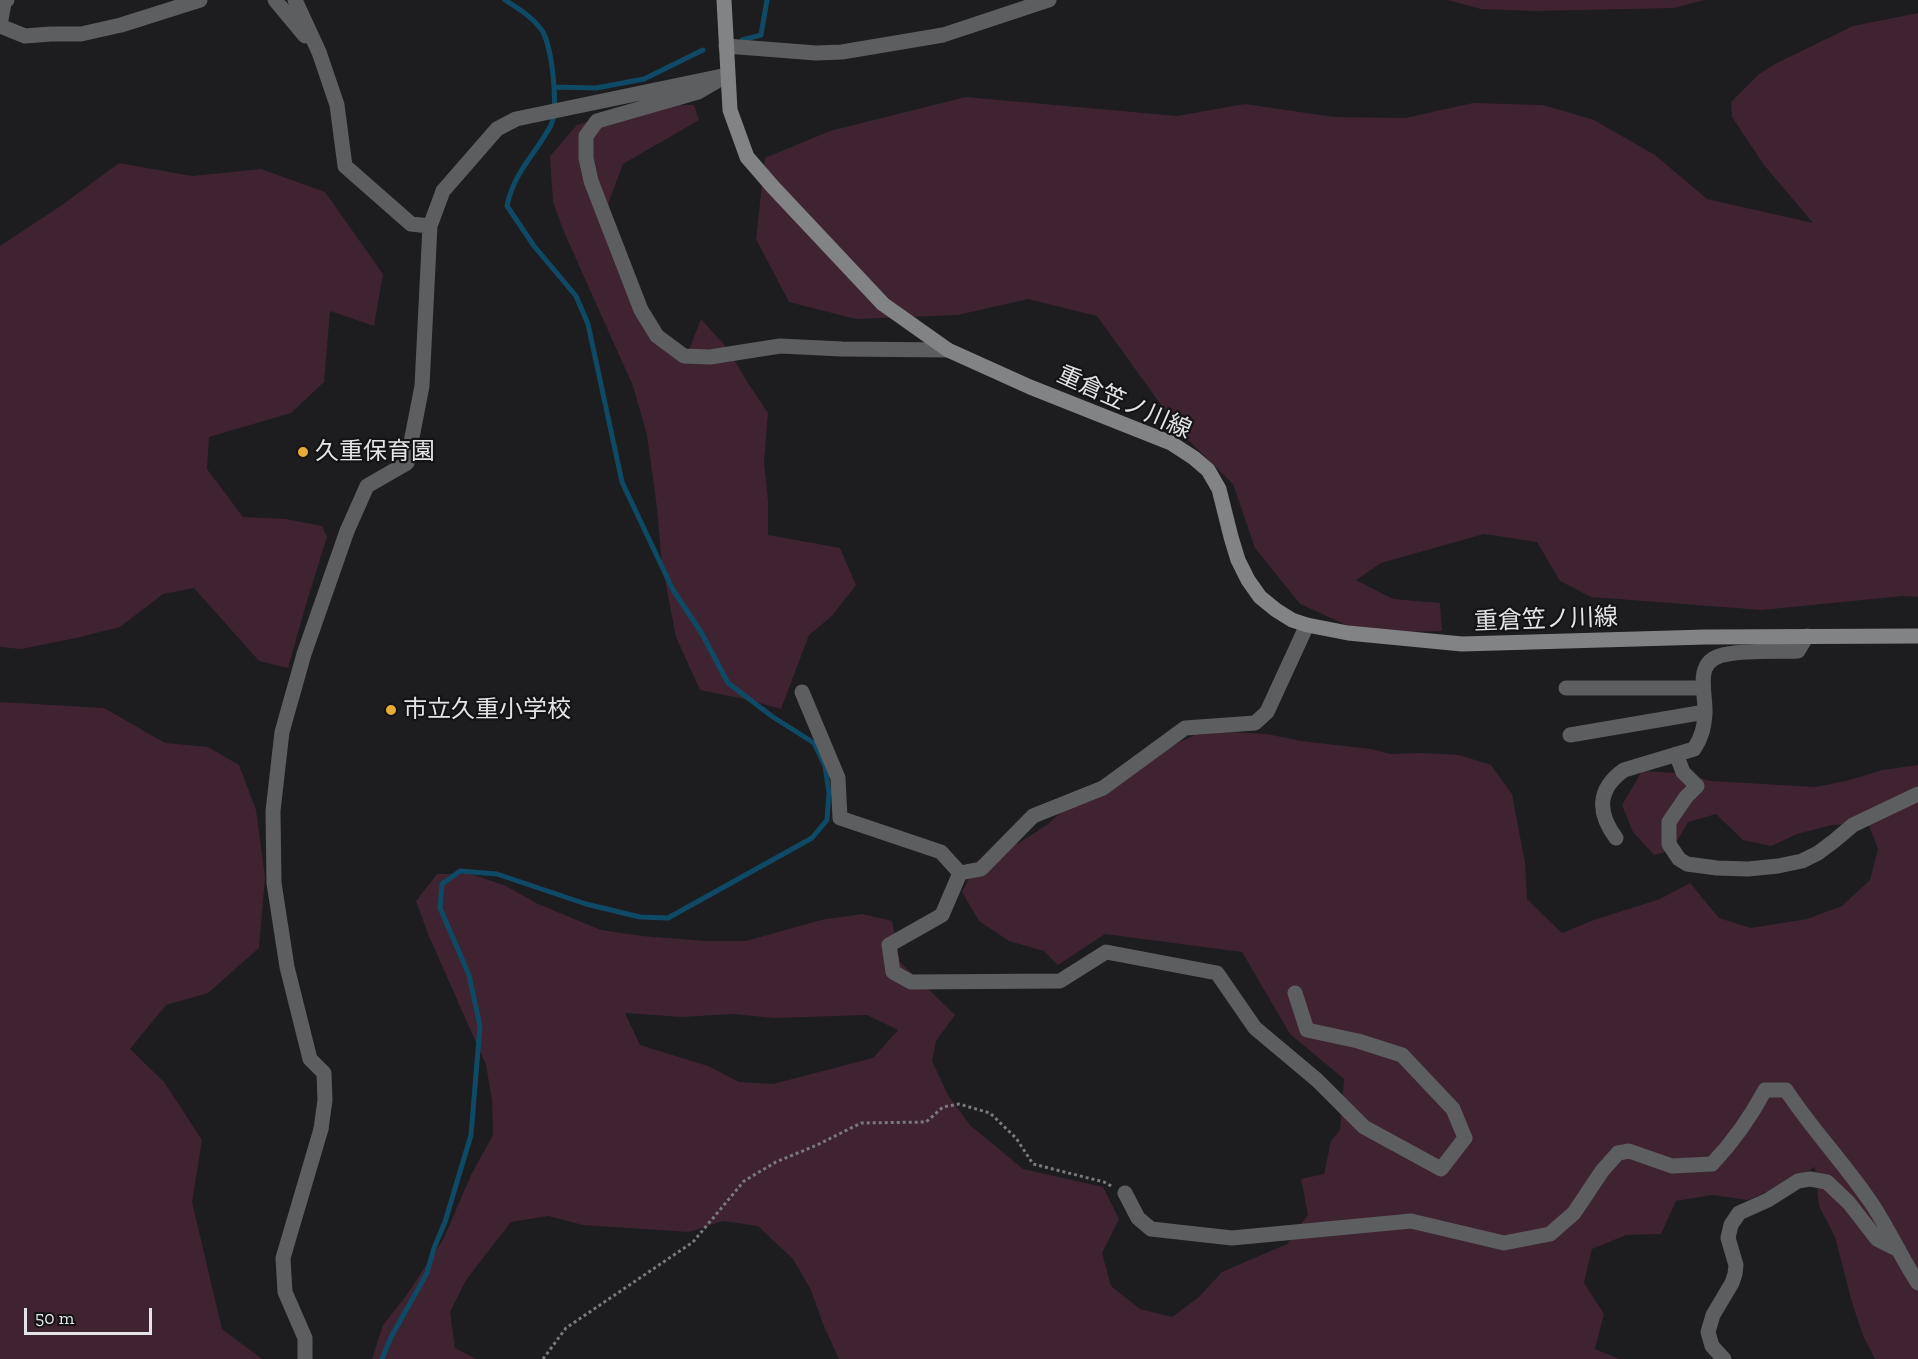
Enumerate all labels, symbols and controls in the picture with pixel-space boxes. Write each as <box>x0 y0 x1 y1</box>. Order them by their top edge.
street label: 重倉笠ノ川線 <box>1052 361 1196 445</box>
place label: 久重保育園 <box>315 438 435 466</box>
marker: 久重保育園 <box>296 445 310 459</box>
street label: 重倉笠ノ川線 <box>1474 603 1618 637</box>
place label: 市立久重小学校 <box>403 696 571 724</box>
marker: 市立久重小学校 <box>384 703 398 717</box>
scale bar <box>27 1296 154 1334</box>
text: 50 m <box>35 1307 74 1329</box>

